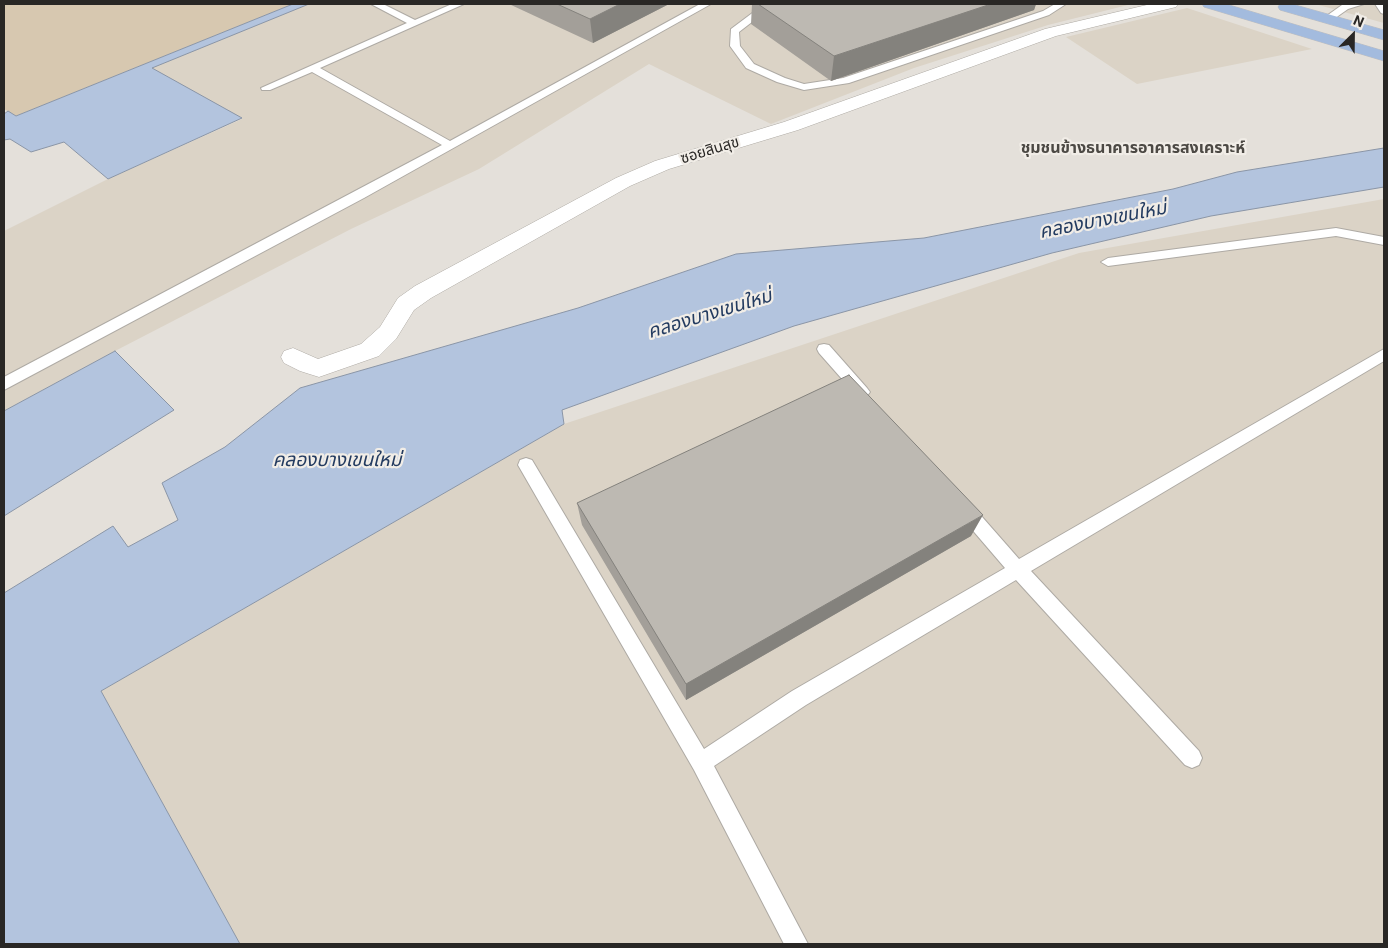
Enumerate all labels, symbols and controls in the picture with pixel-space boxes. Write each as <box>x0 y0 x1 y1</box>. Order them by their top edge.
north arrow <box>1328 10 1378 60</box>
text: N <box>1351 12 1367 30</box>
street label: ซอยสินสุข <box>678 134 742 168</box>
district label: ชุมชนข้างธนาคารอาคารสงเคราะห์ <box>1021 139 1245 159</box>
water label: คลองบางเขนใหม่ <box>1038 198 1168 244</box>
water label: คลองบางเขนใหม่ <box>645 285 775 345</box>
water label: คลองบางเขนใหม่ <box>273 450 401 472</box>

